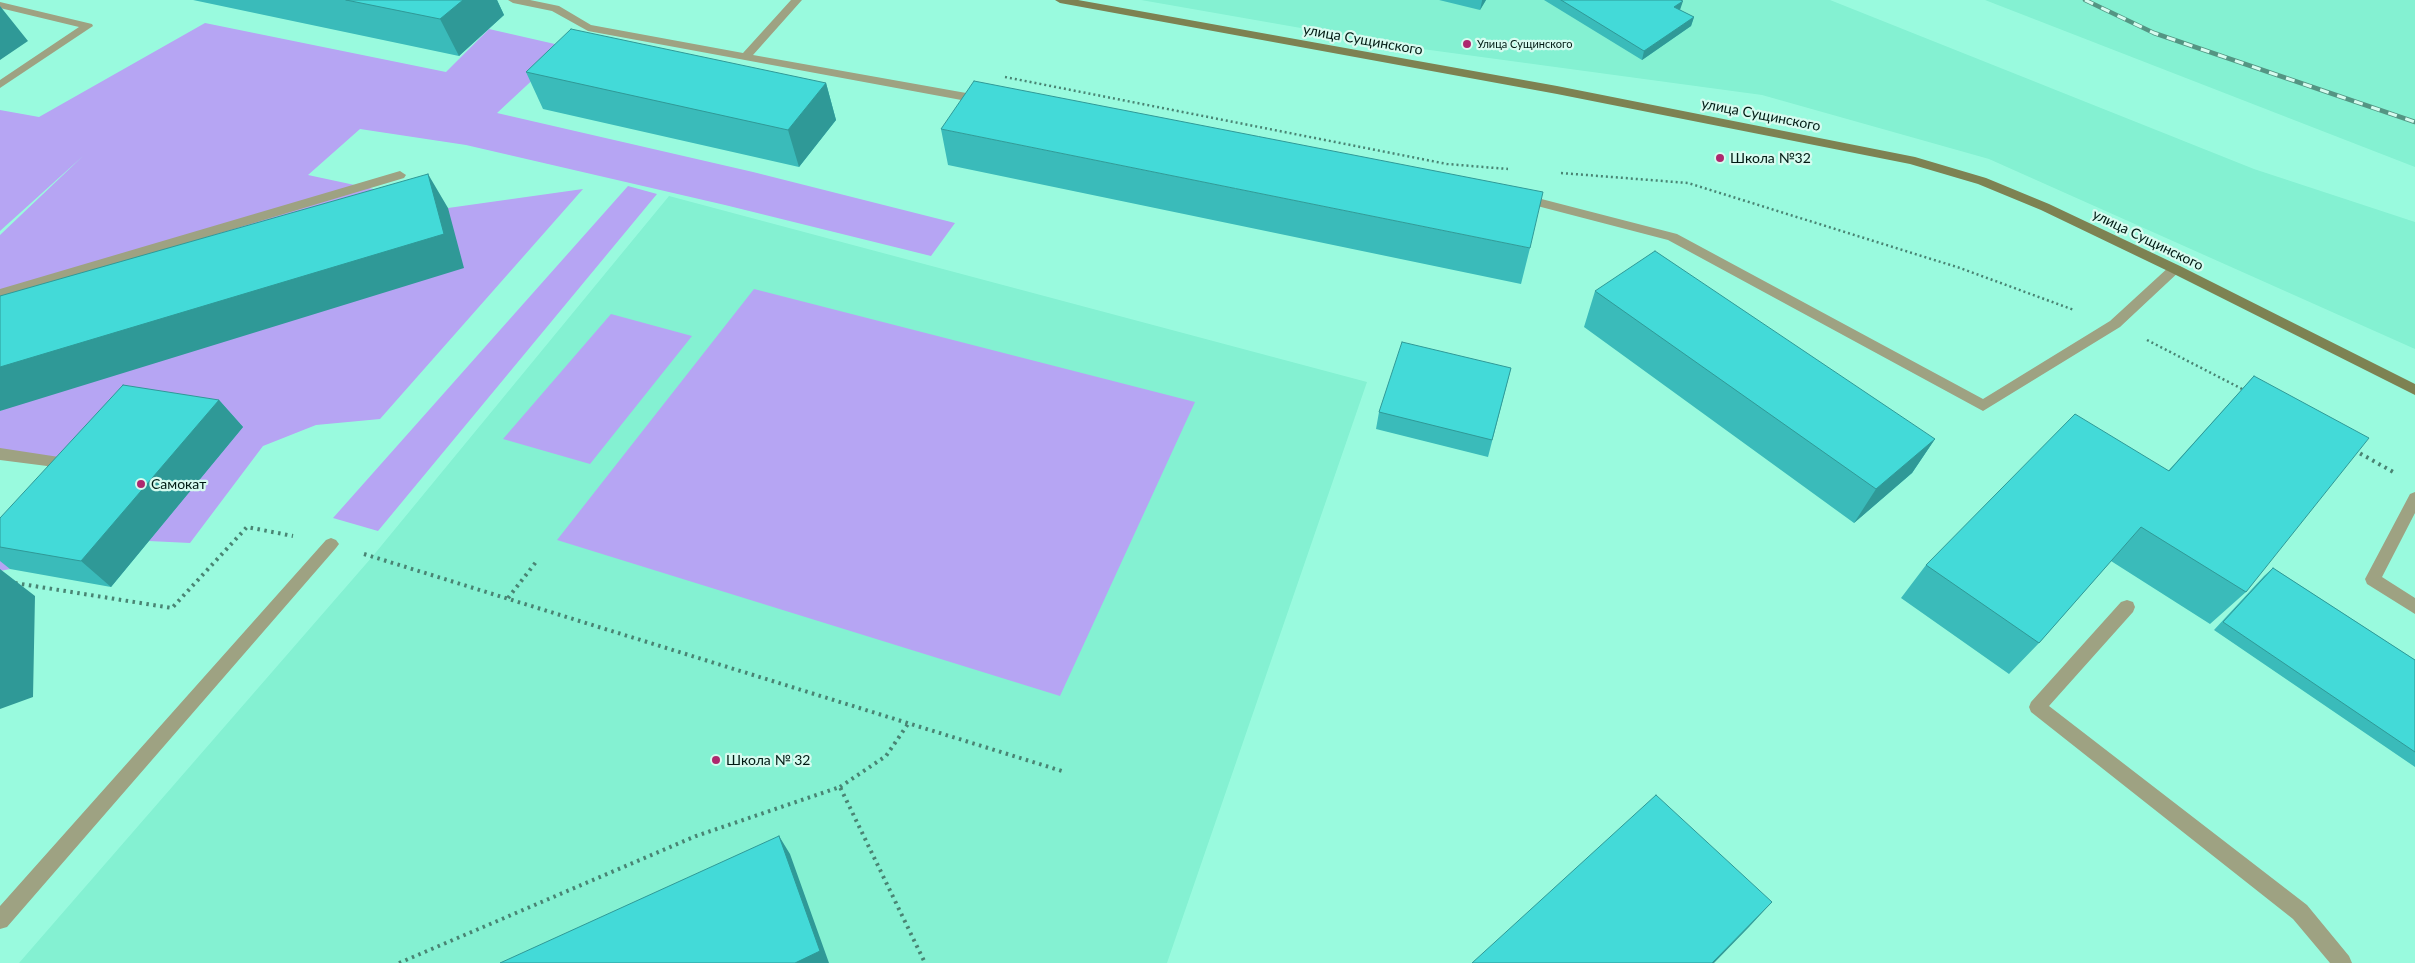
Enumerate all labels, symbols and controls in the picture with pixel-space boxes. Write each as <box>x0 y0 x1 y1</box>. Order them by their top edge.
street label: улица Сущинского <box>1302 21 1424 59</box>
place label: Улица Сущинского <box>1477 37 1572 51</box>
marker: Улица Сущинского <box>1461 38 1473 50</box>
street label: улица Сущинского <box>1700 95 1822 135</box>
place label: Школа №32 <box>1730 150 1811 166</box>
marker: Школа №32 <box>1714 152 1726 164</box>
street label: улица Сущинского <box>2090 206 2206 274</box>
place label: Самокат <box>151 476 206 492</box>
marker: Самокат <box>135 478 147 490</box>
place label: Школа № 32 <box>726 752 810 768</box>
marker: Школа № 32 <box>710 754 722 766</box>

